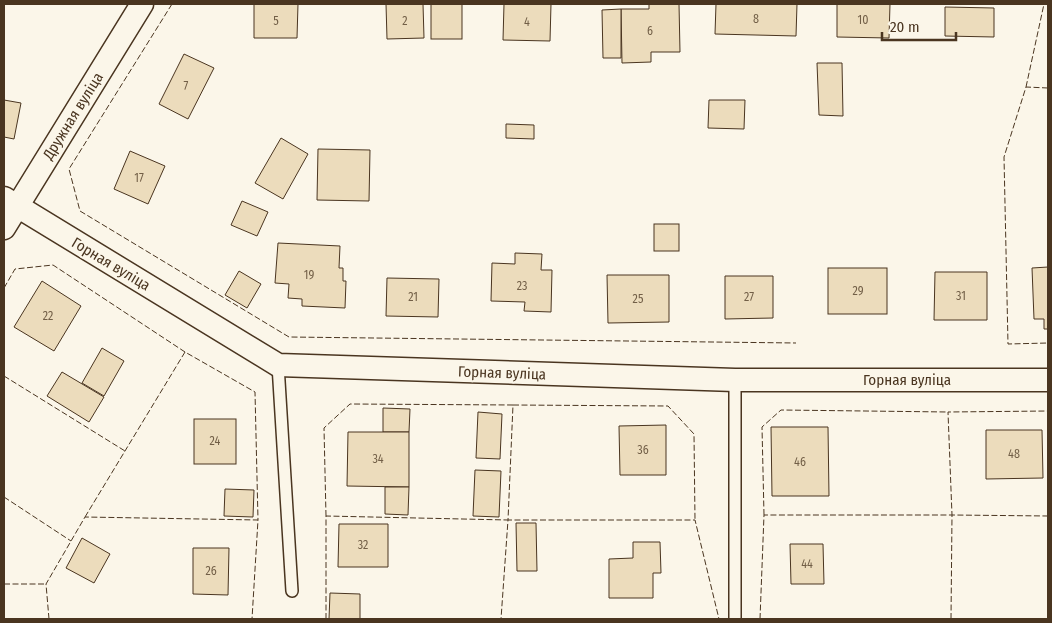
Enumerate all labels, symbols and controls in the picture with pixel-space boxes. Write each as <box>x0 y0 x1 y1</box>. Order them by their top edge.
scale bar <box>882 10 956 42</box>
house number: 8 <box>753 12 759 26</box>
house number: 10 <box>858 13 868 27</box>
house number: 5 <box>273 14 279 28</box>
house number: 2 <box>402 14 408 28</box>
house number: 4 <box>524 15 530 29</box>
text: 20 m <box>890 18 920 36</box>
house number: 6 <box>647 24 653 38</box>
street label: Дружная вуліца <box>38 69 107 164</box>
house number: 7 <box>184 79 189 93</box>
house number: 17 <box>134 171 144 185</box>
street label: Горная вуліца <box>69 234 153 294</box>
house number: 19 <box>304 268 314 282</box>
house number: 23 <box>517 279 527 293</box>
house number: 29 <box>852 284 864 298</box>
house number: 31 <box>956 289 966 303</box>
house number: 21 <box>408 290 418 304</box>
house number: 27 <box>744 290 754 304</box>
house number: 25 <box>633 292 644 306</box>
house number: 22 <box>43 309 53 323</box>
street label: Горная вуліца <box>458 362 546 384</box>
street label: Горная вуліца <box>863 371 951 389</box>
house number: 24 <box>210 434 221 448</box>
house number: 36 <box>637 443 649 457</box>
house number: 48 <box>1008 447 1020 461</box>
house number: 34 <box>372 452 384 466</box>
house number: 46 <box>794 455 806 469</box>
house number: 32 <box>358 538 368 552</box>
house number: 44 <box>801 557 813 571</box>
house number: 26 <box>205 564 217 578</box>

